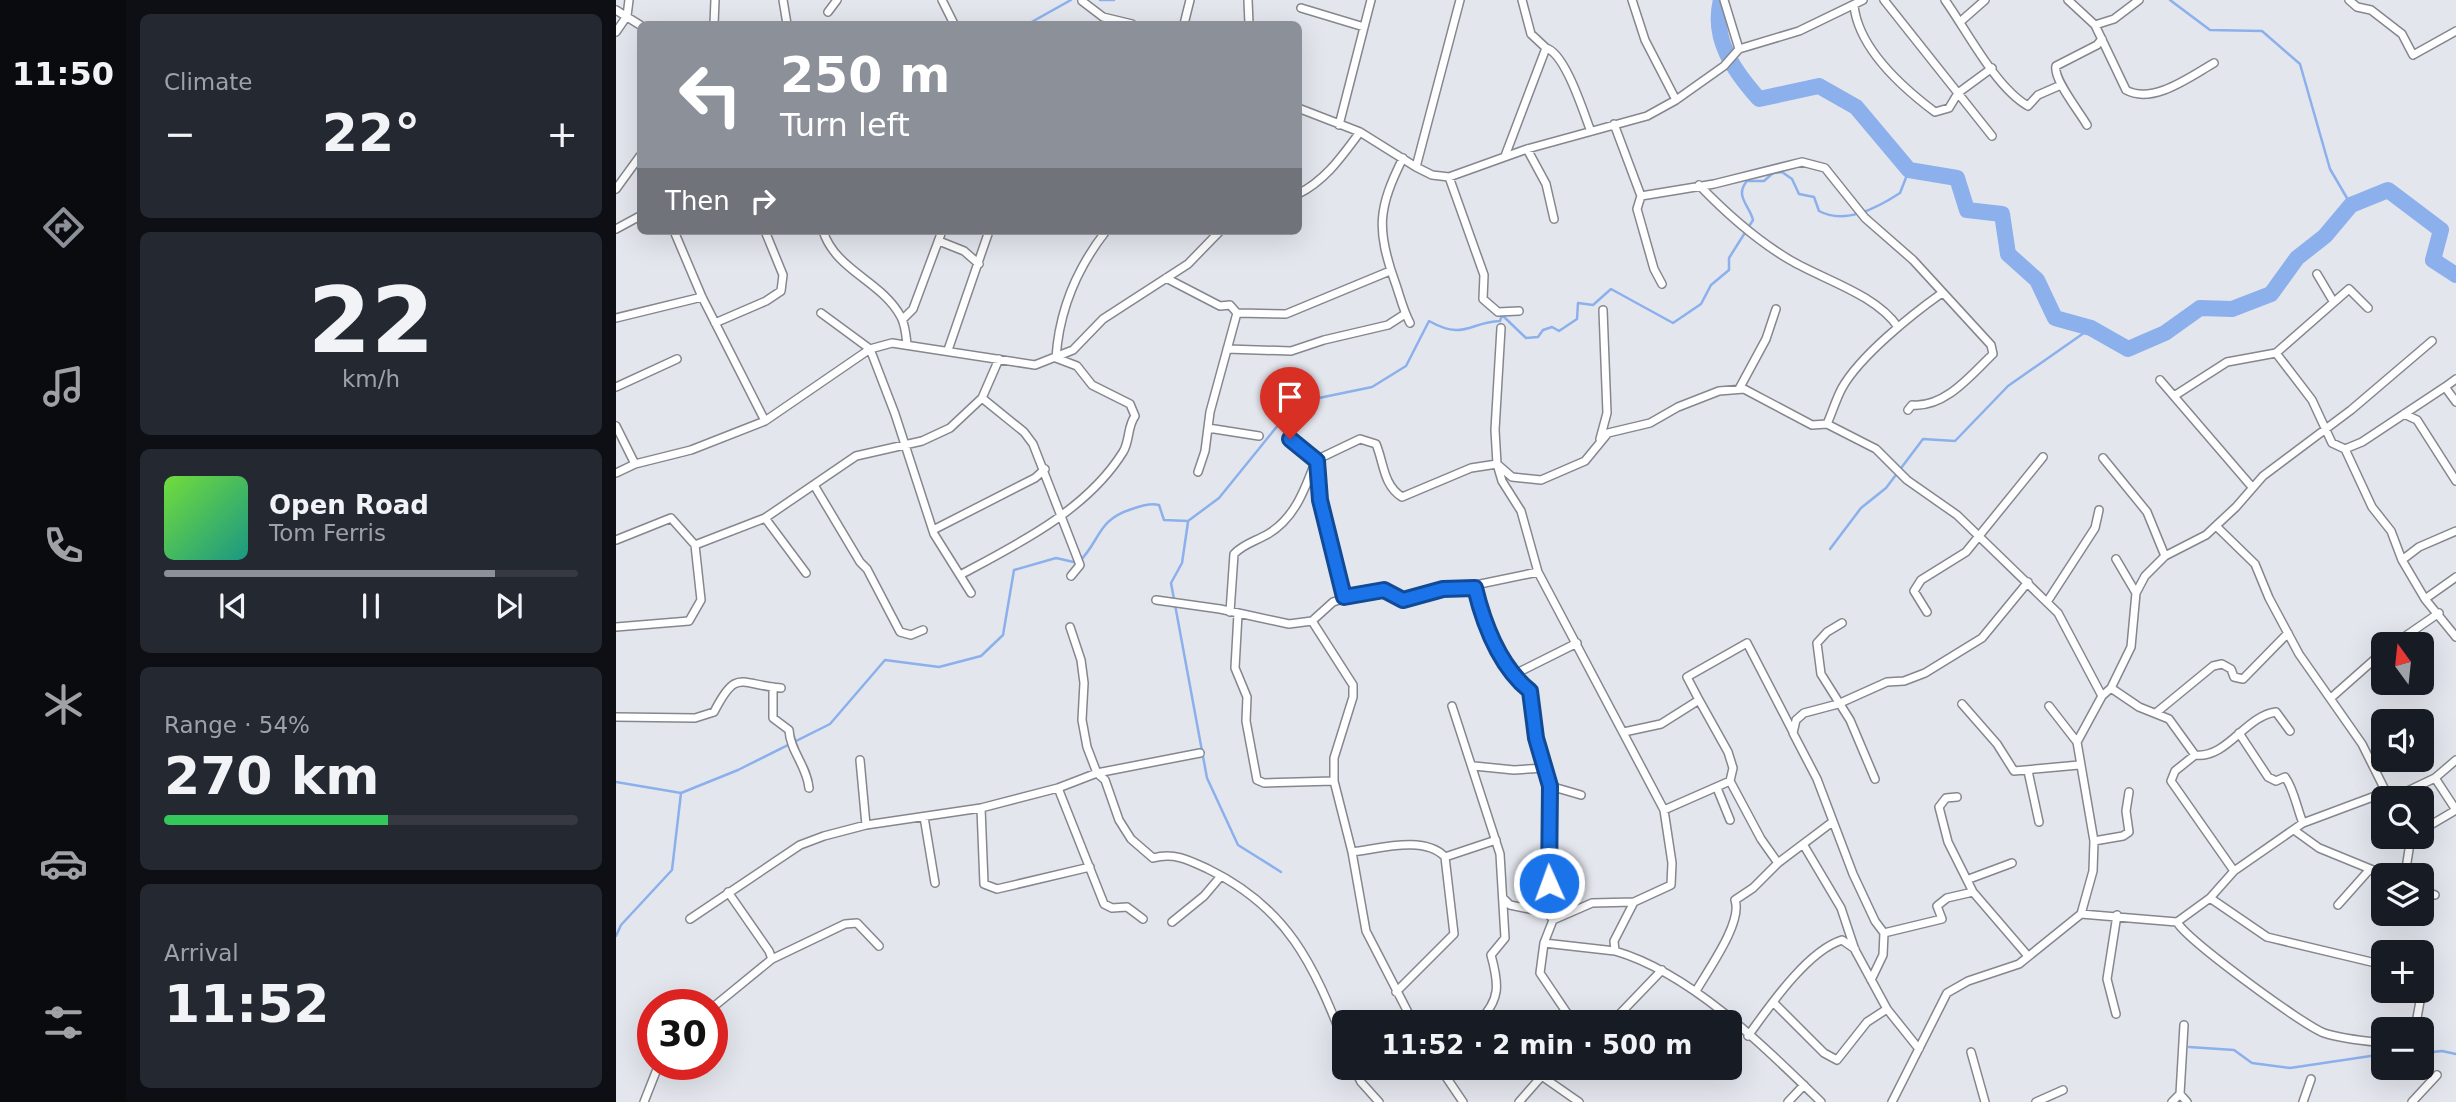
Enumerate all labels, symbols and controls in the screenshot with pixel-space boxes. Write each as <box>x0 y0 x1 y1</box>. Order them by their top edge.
text: 250 m <box>780 47 950 104</box>
icon: left <box>665 49 756 140</box>
text: 11:50 <box>12 55 114 93</box>
text: Climate <box>164 69 253 95</box>
text: 22° <box>322 103 420 163</box>
text: Turn left <box>780 106 910 144</box>
text: − <box>164 112 196 156</box>
text: + <box>546 112 578 156</box>
icon: right <box>744 182 782 220</box>
text: Then <box>665 186 730 216</box>
icon: directions <box>39 203 88 252</box>
text: 22 <box>308 268 434 373</box>
icon: music <box>39 362 88 411</box>
text: km/h <box>342 366 400 392</box>
pin <box>1260 367 1320 439</box>
icon: arrive <box>1271 378 1309 416</box>
text: Open Road <box>269 490 429 520</box>
text: Tom Ferris <box>269 520 386 546</box>
icon: phone <box>39 521 88 570</box>
icon: previous <box>214 587 252 625</box>
icon: pause <box>352 587 390 625</box>
icon: next <box>490 587 528 625</box>
north arrow <box>2371 632 2434 695</box>
map controls <box>2371 632 2434 1080</box>
icon: climate <box>39 680 88 729</box>
button: sound <box>2371 709 2434 772</box>
text: Range · 54% <box>164 712 310 738</box>
text: 270 km <box>164 746 379 806</box>
button: search <box>2371 786 2434 849</box>
icon: car <box>39 839 88 888</box>
position arrow <box>1512 846 1586 920</box>
button: layers <box>2371 863 2434 926</box>
text: Arrival <box>164 940 239 966</box>
button: + <box>2371 940 2434 1003</box>
text: 11:52 <box>164 974 330 1034</box>
speed limit sign: 30 <box>637 989 728 1080</box>
icon: filters <box>39 998 88 1047</box>
button: − <box>2371 1017 2434 1080</box>
text: 11:52 · 2 min · 500 m <box>1382 1030 1692 1060</box>

